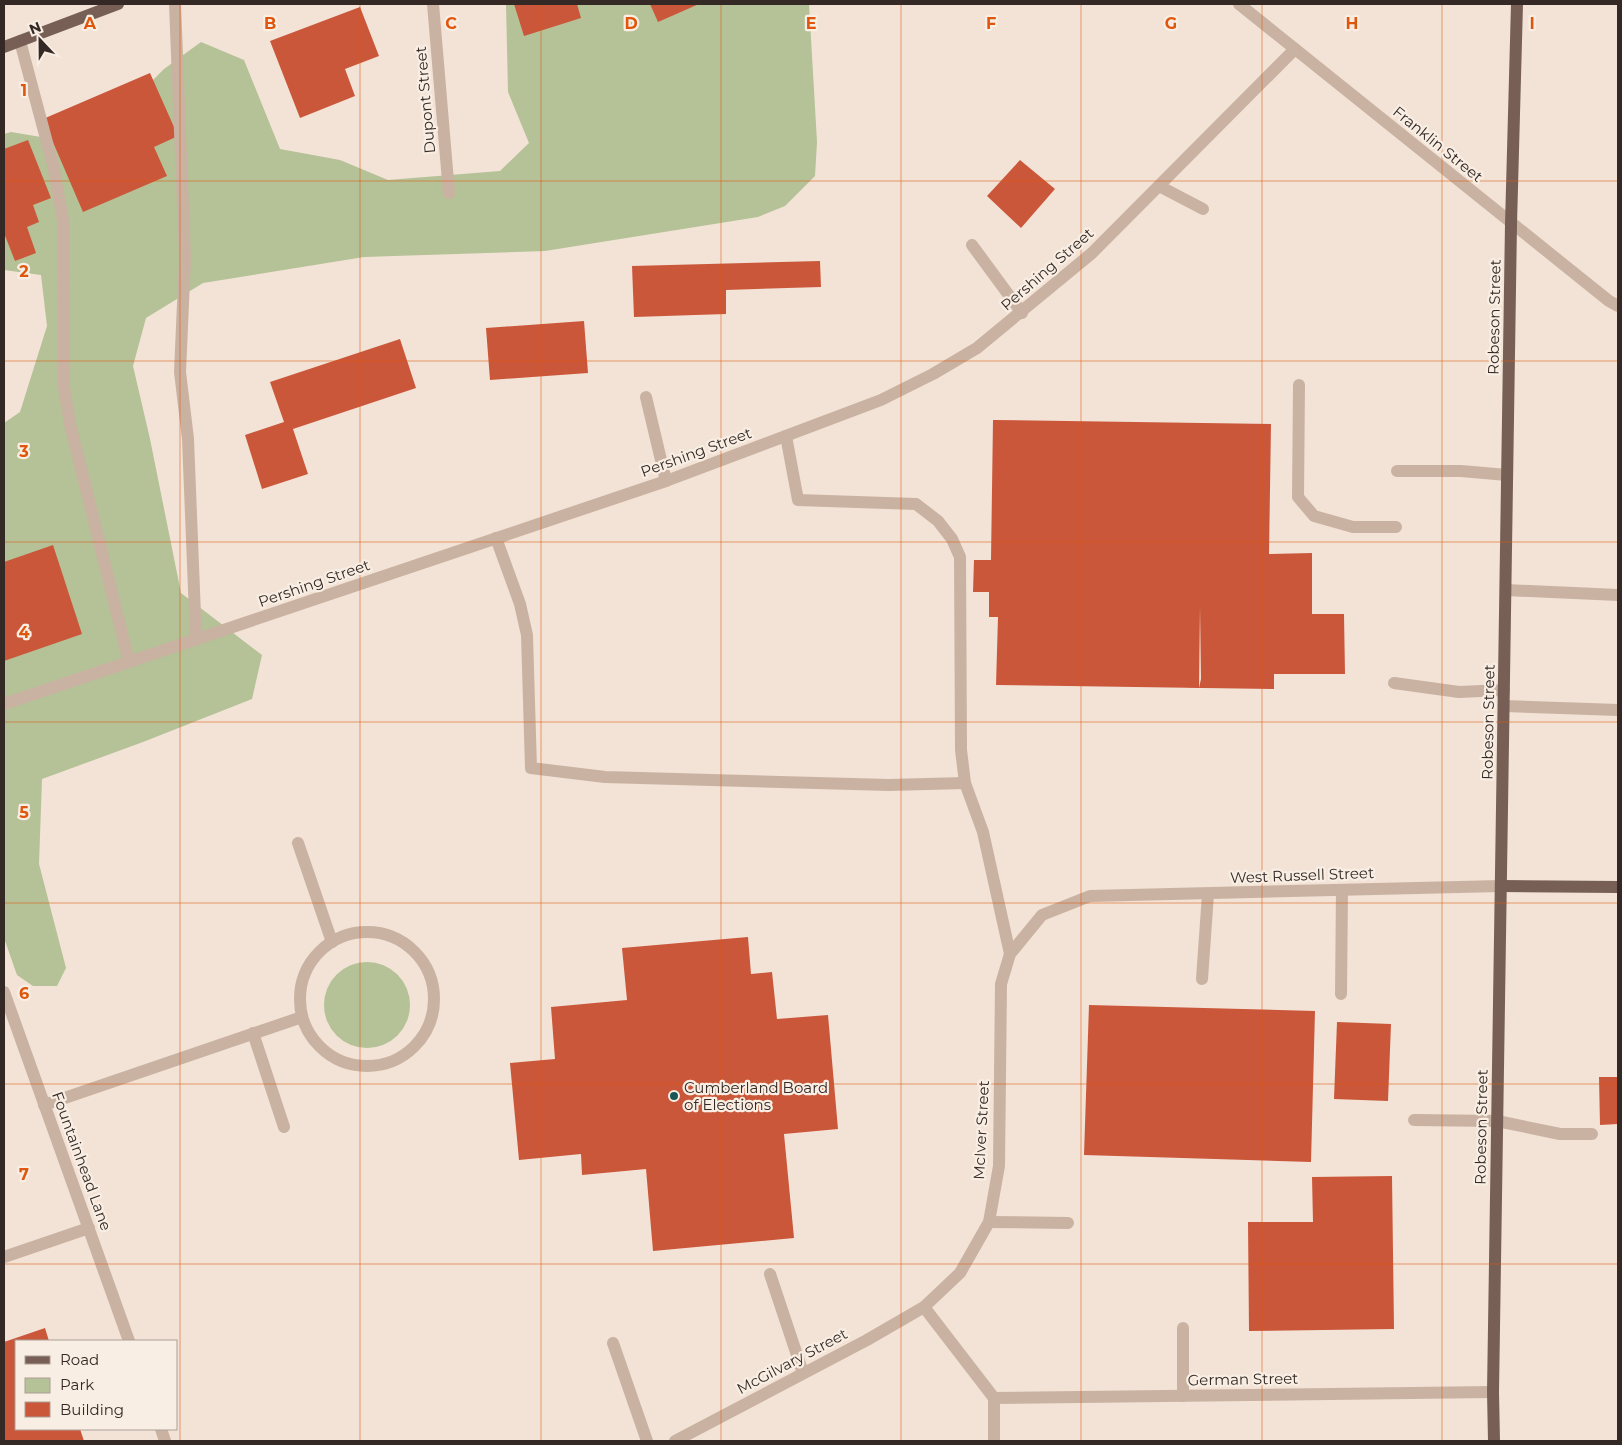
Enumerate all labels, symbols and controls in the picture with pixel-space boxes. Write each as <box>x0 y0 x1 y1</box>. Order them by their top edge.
text: A <box>83 14 97 33</box>
text: B <box>264 14 276 33</box>
text: C <box>445 14 457 33</box>
text: D <box>624 14 638 33</box>
text: E <box>806 14 816 33</box>
text: F <box>986 14 996 33</box>
text: G <box>1165 14 1177 33</box>
text: H <box>1346 14 1358 33</box>
text: I <box>1529 14 1535 33</box>
north arrow <box>15 15 65 65</box>
text: N <box>27 17 44 38</box>
street label: Dupont Street <box>411 46 439 154</box>
text: 1 <box>21 81 27 100</box>
street label: Franklin Street <box>1389 102 1487 186</box>
street label: Pershing Street <box>997 224 1097 314</box>
street label: Robeson Street <box>1483 259 1505 375</box>
text: 2 <box>19 262 29 281</box>
street label: Pershing Street <box>638 423 754 481</box>
text: 3 <box>18 442 29 461</box>
street label: Pershing Street <box>256 555 372 611</box>
text: 4 <box>18 623 30 642</box>
street label: Robeson Street <box>1477 664 1499 780</box>
text: 5 <box>19 803 29 822</box>
street label: West Russell Street <box>1230 863 1374 887</box>
text: 6 <box>19 984 29 1003</box>
street label: Robeson Street <box>1470 1069 1492 1185</box>
place label: Cumberland Board of Elections <box>684 1078 828 1114</box>
street label: McIver Street <box>969 1080 993 1180</box>
street label: Fountainhead Lane <box>48 1089 116 1233</box>
marker: Cumberland Board of Elections <box>668 1090 680 1102</box>
text: 7 <box>19 1165 29 1184</box>
street label: McGilvary Street <box>733 1324 851 1398</box>
legend <box>15 1340 178 1430</box>
text: Road <box>60 1350 99 1369</box>
street label: German Street <box>1187 1369 1299 1389</box>
text: Park <box>60 1375 94 1394</box>
text: Building <box>60 1400 124 1419</box>

